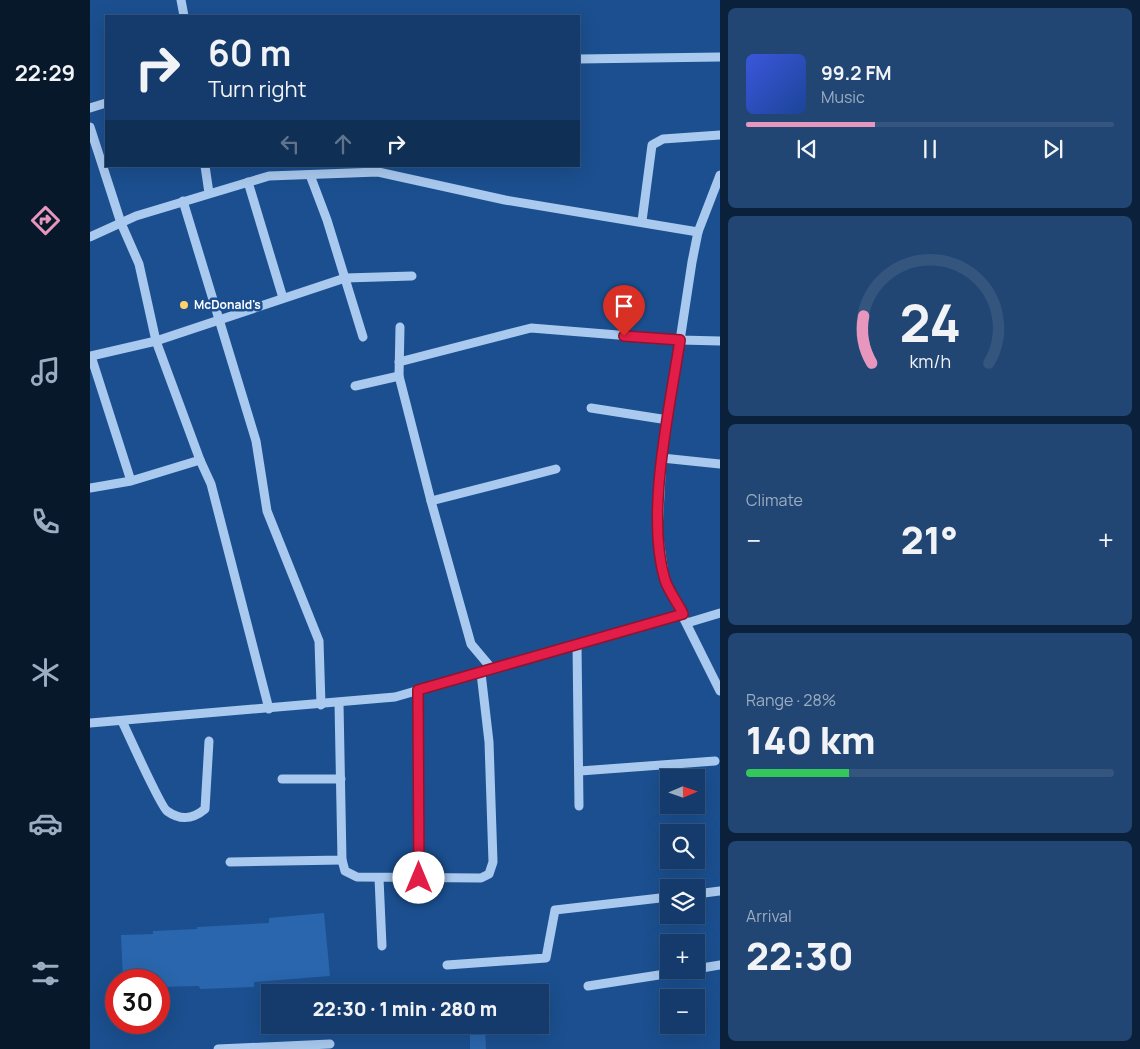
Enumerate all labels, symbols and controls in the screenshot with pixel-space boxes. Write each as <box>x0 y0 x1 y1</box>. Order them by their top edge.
text: 60 m <box>208 29 291 77</box>
icon: right <box>125 35 190 100</box>
text: 22:29 <box>15 58 75 88</box>
text: 99.2 FM <box>821 60 892 86</box>
text: Turn right <box>208 74 306 104</box>
text: Music <box>821 86 865 108</box>
icon: left <box>276 130 304 158</box>
icon: ahead <box>329 130 357 158</box>
icon: right <box>382 130 410 158</box>
icon: previous <box>793 135 821 163</box>
icon: pause <box>916 135 944 163</box>
icon: next <box>1039 135 1067 163</box>
icon: directions <box>28 203 63 238</box>
pin <box>603 285 645 336</box>
text: 24 <box>899 287 961 358</box>
icon: arrive <box>610 292 638 320</box>
place label: McDonald's <box>194 296 261 313</box>
marker: McDonald's <box>178 299 190 311</box>
text: km/h <box>909 349 951 373</box>
icon: music <box>28 354 63 389</box>
text: Climate <box>746 489 803 511</box>
icon: phone <box>28 504 63 539</box>
text: 21° <box>901 513 958 565</box>
text: − <box>746 521 761 559</box>
text: + <box>1098 521 1114 559</box>
icon: climate <box>28 655 63 690</box>
text: Range · 28% <box>746 689 836 711</box>
text: 140 km <box>746 713 876 765</box>
north arrow <box>660 769 705 814</box>
map controls <box>660 769 705 1034</box>
icon: car <box>28 806 63 841</box>
button: search <box>660 824 705 869</box>
position arrow <box>392 851 444 903</box>
button: layers <box>660 879 705 924</box>
text: Arrival <box>746 905 792 927</box>
text: 22:30 <box>746 929 854 981</box>
button: + <box>660 934 705 979</box>
icon: filters <box>28 956 63 991</box>
speed limit sign: 30 <box>105 969 170 1034</box>
button: − <box>660 989 705 1034</box>
text: 22:30 · 1 min · 280 m <box>313 996 497 1022</box>

